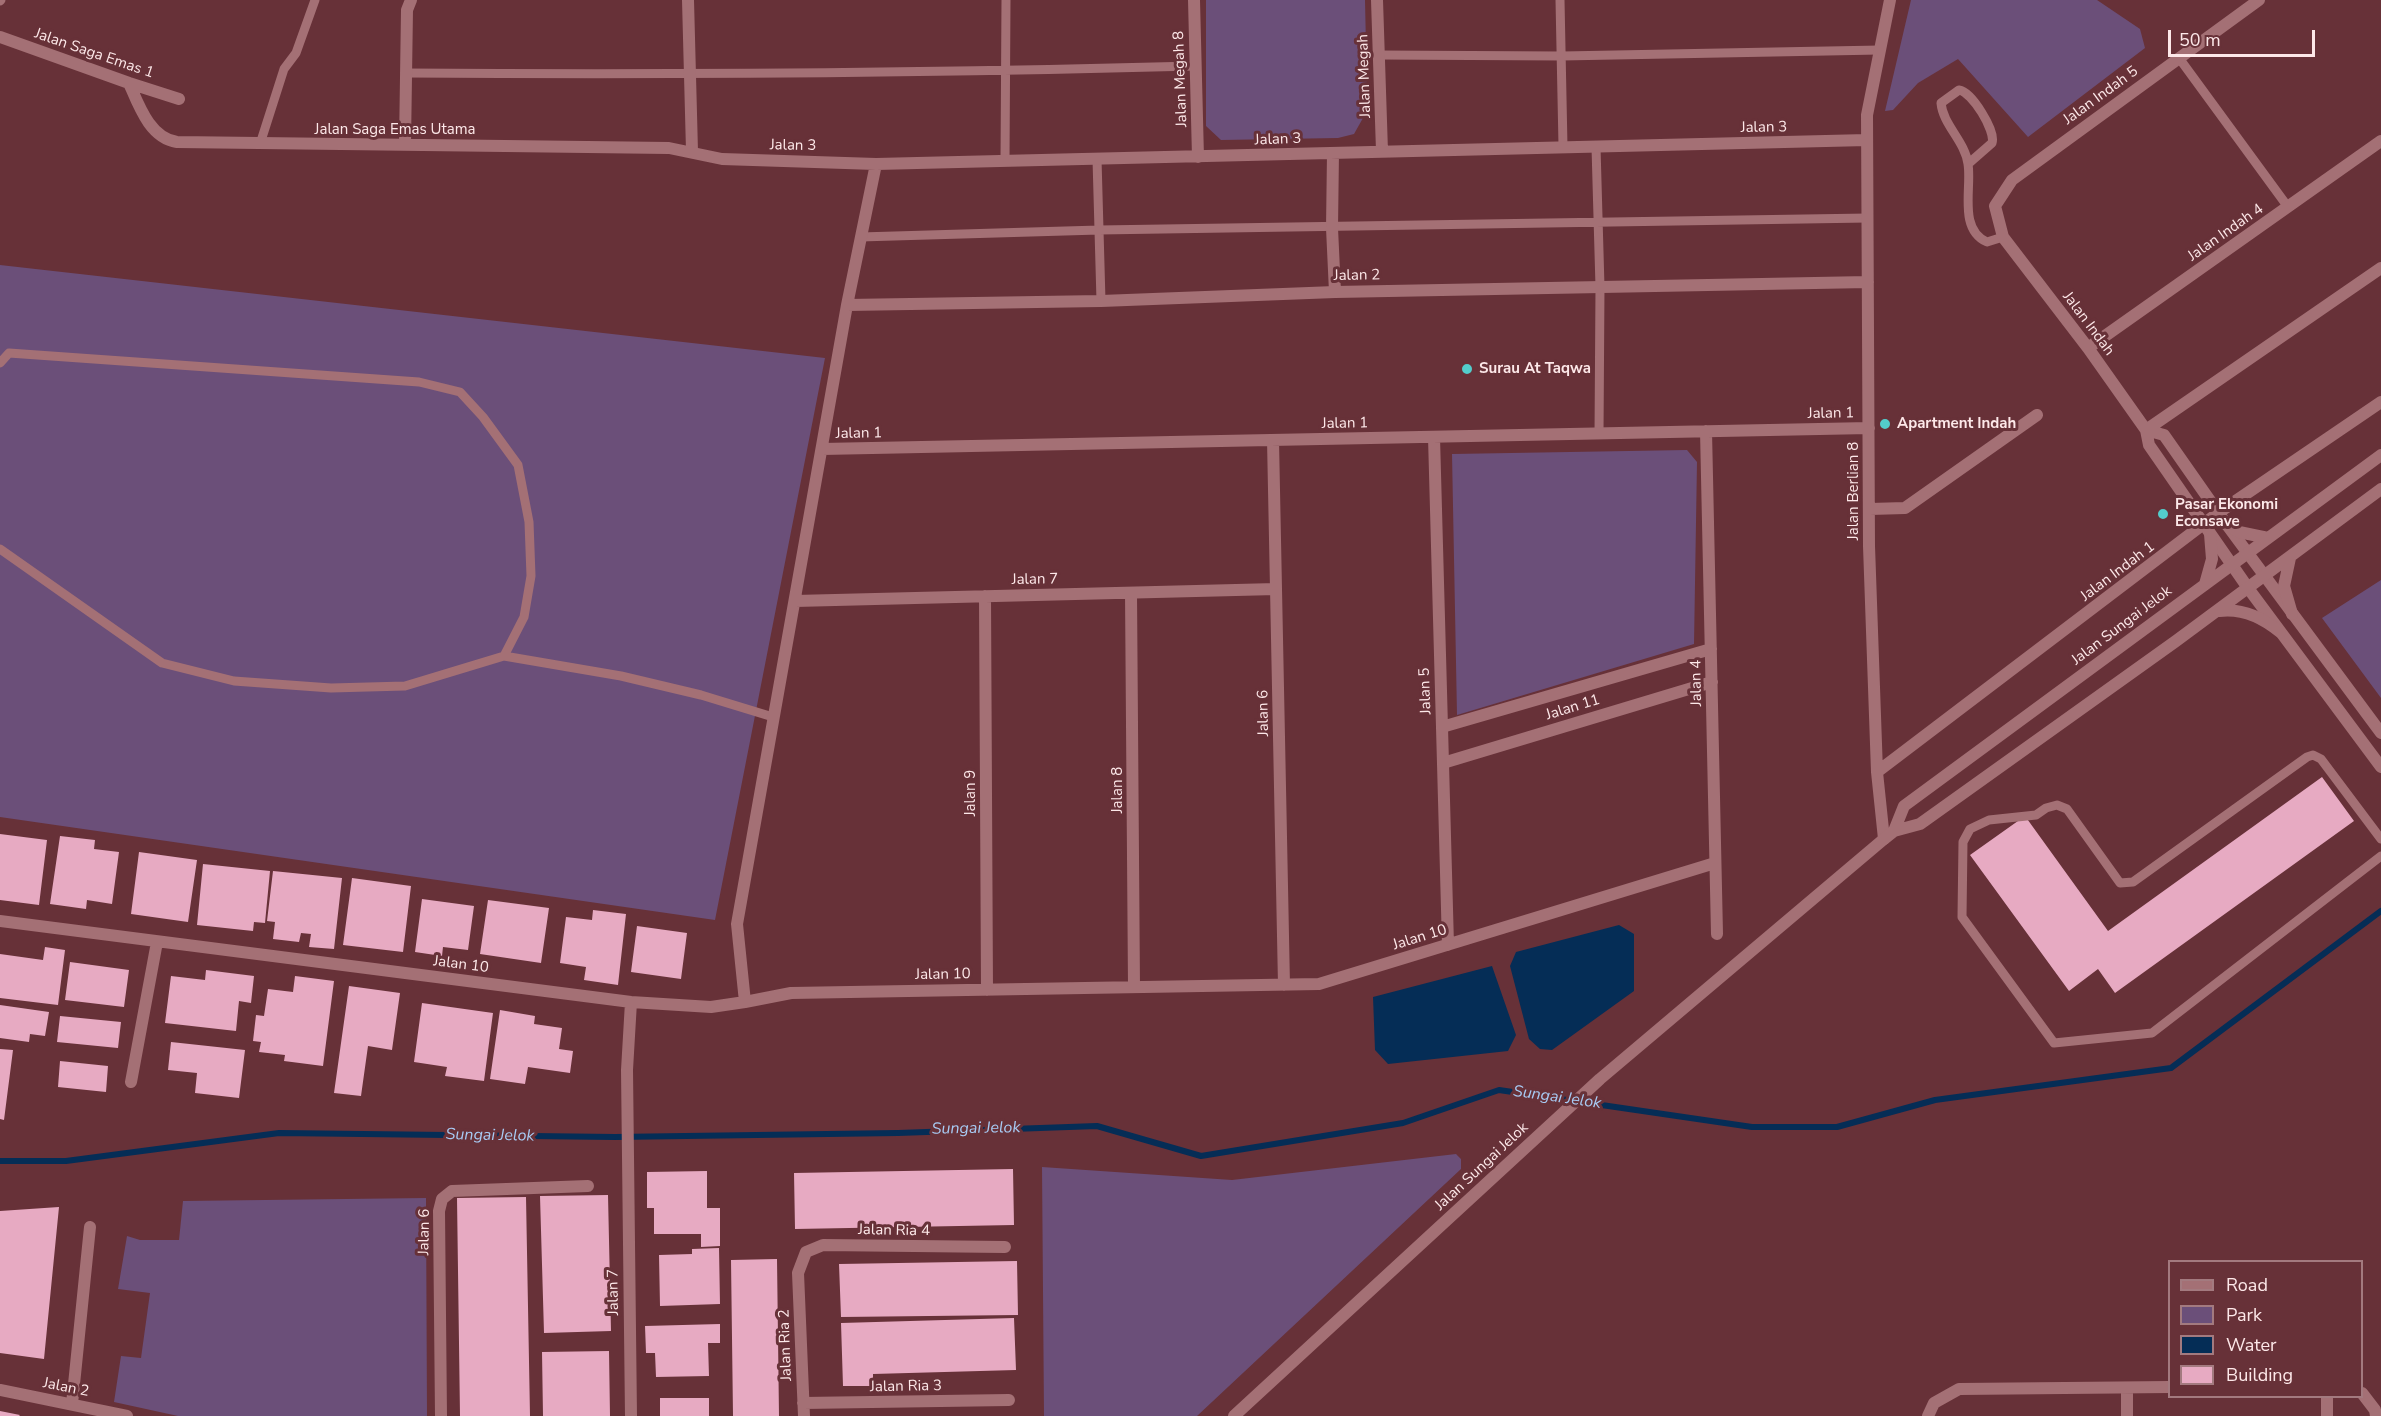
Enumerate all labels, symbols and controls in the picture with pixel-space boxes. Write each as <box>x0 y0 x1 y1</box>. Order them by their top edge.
scale bar <box>2171 18 2318 56</box>
street label: Jalan Saga Emas 1 <box>32 25 156 83</box>
text: 50 m <box>2179 28 2221 52</box>
street label: Jalan Megah 8 <box>1170 30 1192 128</box>
street label: Jalan Megah <box>1355 34 1375 118</box>
street label: Jalan Indah 5 <box>2060 63 2142 129</box>
street label: Jalan 3 <box>1741 119 1787 137</box>
street label: Jalan Saga Emas Utama <box>315 121 475 139</box>
street label: Jalan 3 <box>1254 130 1302 150</box>
street label: Jalan 3 <box>770 137 816 155</box>
street label: Jalan Indah 4 <box>2185 200 2267 266</box>
street label: Jalan 2 <box>1334 267 1380 285</box>
street label: Jalan Indah <box>2058 289 2118 359</box>
place label: Surau At Taqwa <box>1479 360 1591 378</box>
marker: Surau At Taqwa <box>1460 362 1474 376</box>
street label: Jalan 1 <box>1808 405 1854 423</box>
street label: Jalan 1 <box>1322 415 1368 433</box>
place label: Apartment Indah <box>1897 415 2016 433</box>
marker: Apartment Indah <box>1878 417 1892 431</box>
street label: Jalan 1 <box>836 425 882 443</box>
street label: Jalan Berlian 8 <box>1845 442 1863 540</box>
place label: Pasar Ekonomi Econsave <box>2175 496 2278 531</box>
marker: Pasar Ekonomi Econsave <box>2156 507 2170 521</box>
street label: Jalan Indah 1 <box>2077 538 2159 606</box>
street label: Jalan 7 <box>1012 571 1058 589</box>
street label: Jalan Sungai Jelok <box>2068 582 2176 670</box>
street label: Jalan 4 <box>1688 660 1706 706</box>
street label: Jalan 5 <box>1416 667 1436 715</box>
street label: Jalan 6 <box>1255 690 1273 736</box>
street label: Jalan 11 <box>1544 691 1602 725</box>
street label: Jalan 8 <box>1109 767 1127 813</box>
street label: Jalan 9 <box>962 770 980 816</box>
street label: Jalan 10 <box>1391 921 1449 955</box>
street label: Jalan 10 <box>432 953 490 977</box>
street label: Jalan 10 <box>915 966 971 984</box>
water label: Sungai Jelok <box>1512 1082 1602 1114</box>
water label: Sungai Jelok <box>931 1119 1021 1139</box>
street label: Jalan Sungai Jelok <box>1432 1119 1532 1215</box>
water label: Sungai Jelok <box>445 1126 535 1146</box>
street label: Jalan 6 <box>416 1209 434 1255</box>
street label: Jalan Ria 4 <box>858 1221 930 1241</box>
legend <box>2168 1260 2363 1398</box>
street label: Jalan 7 <box>605 1269 623 1315</box>
text: Road <box>2226 1273 2268 1297</box>
text: Park <box>2226 1303 2262 1327</box>
street label: Jalan Ria 2 <box>776 1309 796 1381</box>
text: Water <box>2226 1333 2277 1357</box>
text: Building <box>2226 1363 2293 1387</box>
street label: Jalan 2 <box>41 1375 91 1401</box>
street label: Jalan Ria 3 <box>870 1377 942 1397</box>

